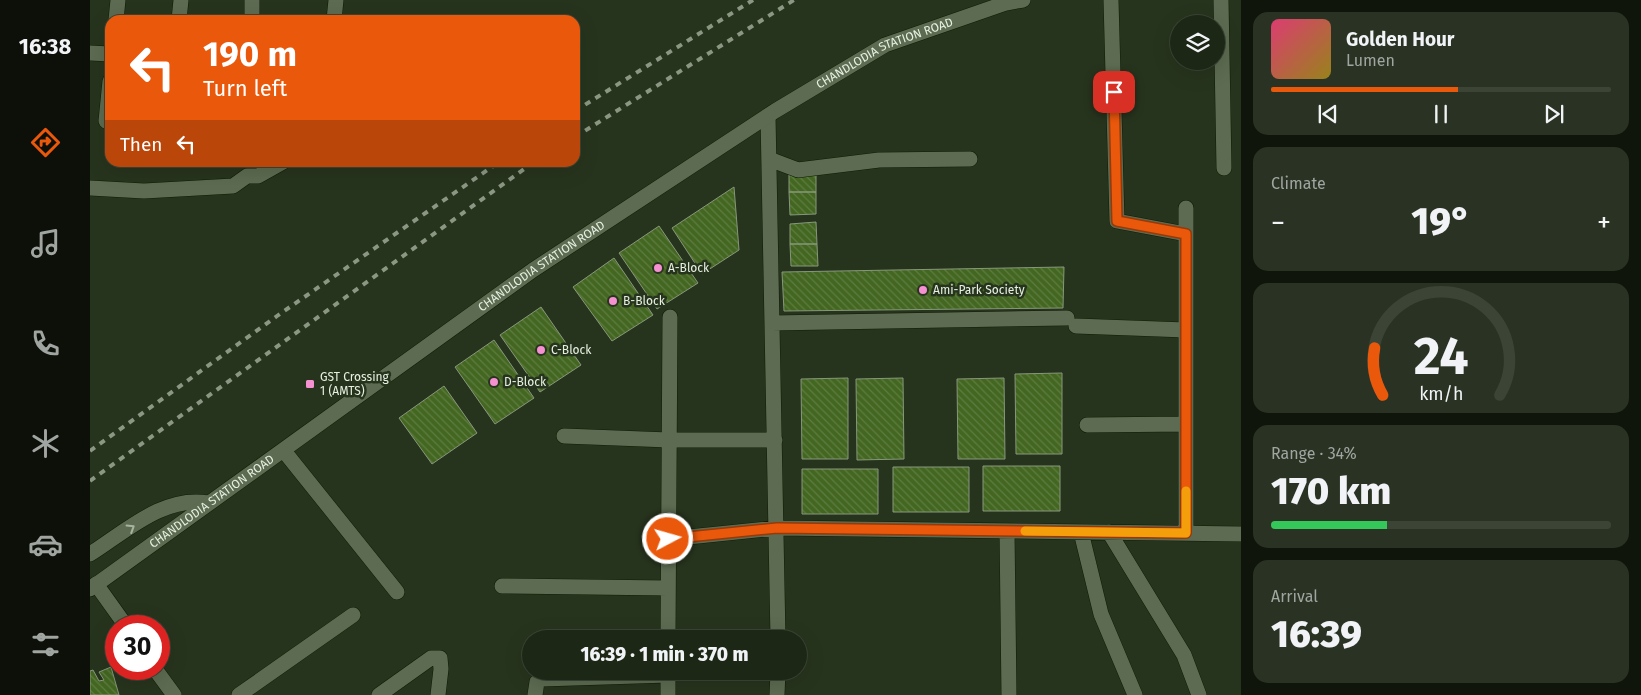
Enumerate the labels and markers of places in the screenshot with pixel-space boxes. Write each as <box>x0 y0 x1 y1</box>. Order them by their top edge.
pin <box>1093 71 1135 113</box>
place label: A-Block <box>668 261 710 275</box>
marker: A-Block <box>652 262 664 274</box>
place label: Ami-Park Society <box>933 283 1025 297</box>
marker: Ami-Park Society <box>917 284 929 296</box>
place label: B-Block <box>623 294 666 308</box>
marker: B-Block <box>607 295 619 307</box>
place label: C-Block <box>551 343 592 357</box>
marker: C-Block <box>535 344 547 356</box>
place label: GST Crossing 1 (AMTS) <box>320 370 390 398</box>
place label: D-Block <box>504 375 547 389</box>
marker: D-Block <box>488 376 500 388</box>
marker: GST Crossing 1 (AMTS) <box>304 378 316 390</box>

